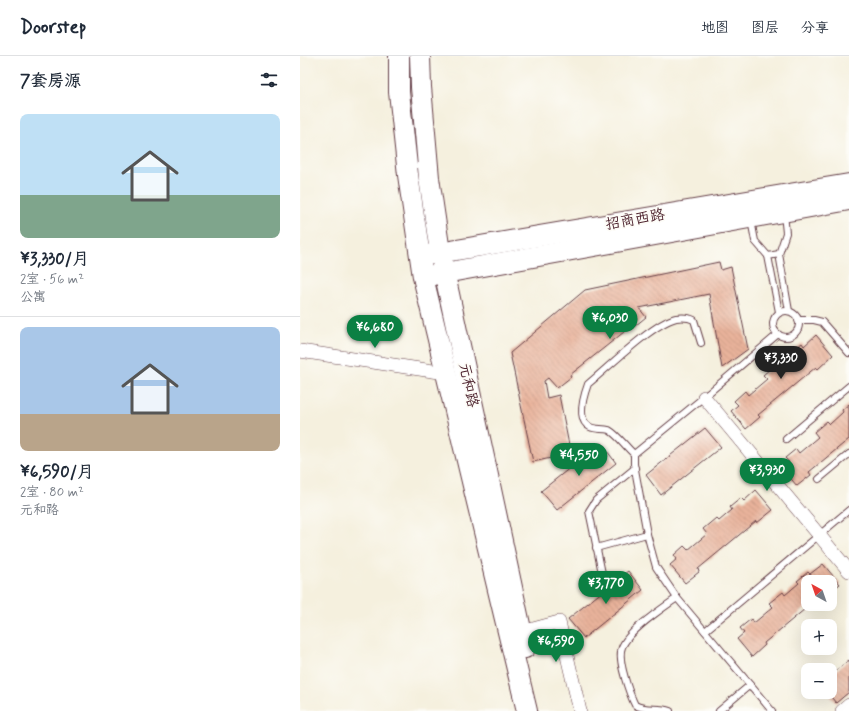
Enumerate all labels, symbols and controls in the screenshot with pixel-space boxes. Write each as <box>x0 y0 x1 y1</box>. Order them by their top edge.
text: Doorstep <box>20 15 86 40</box>
text: 地图 <box>701 19 729 37</box>
text: 图层 <box>751 19 779 37</box>
text: 分享 <box>801 19 829 37</box>
icon: filters <box>258 69 280 91</box>
text: 7套房源 <box>20 70 81 92</box>
icon: home <box>114 140 186 212</box>
street label: 招商西路 <box>604 205 666 235</box>
text: ¥3,330/月 <box>20 248 89 270</box>
text: 2室 · 56 m² <box>20 271 84 288</box>
text: 公寓 <box>20 289 46 306</box>
pin: ¥6,030 <box>577 306 643 340</box>
text: ¥6,030 <box>592 310 628 327</box>
pin: ¥6,680 <box>342 315 408 349</box>
text: ¥6,680 <box>356 319 394 336</box>
pin: ¥3,330 <box>748 346 814 380</box>
text: ¥3,330 <box>764 350 798 367</box>
icon: home <box>114 353 186 425</box>
street label: 元和路 <box>454 361 482 409</box>
pin: ¥4,550 <box>546 443 612 477</box>
text: ¥4,550 <box>559 447 599 464</box>
pin: ¥3,930 <box>734 458 800 492</box>
text: ¥6,590/月 <box>20 461 94 483</box>
text: ¥3,930 <box>749 462 785 479</box>
text: 2室 · 80 m² <box>20 484 84 501</box>
text: 元和路 <box>20 502 59 519</box>
pin: ¥3,770 <box>573 571 639 605</box>
text: ¥3,770 <box>587 575 625 592</box>
north arrow <box>801 575 837 611</box>
map controls <box>801 575 837 699</box>
button: + <box>801 619 837 655</box>
pin: ¥6,590 <box>523 629 589 663</box>
text: ¥6,590 <box>537 633 575 650</box>
button: − <box>801 663 837 699</box>

